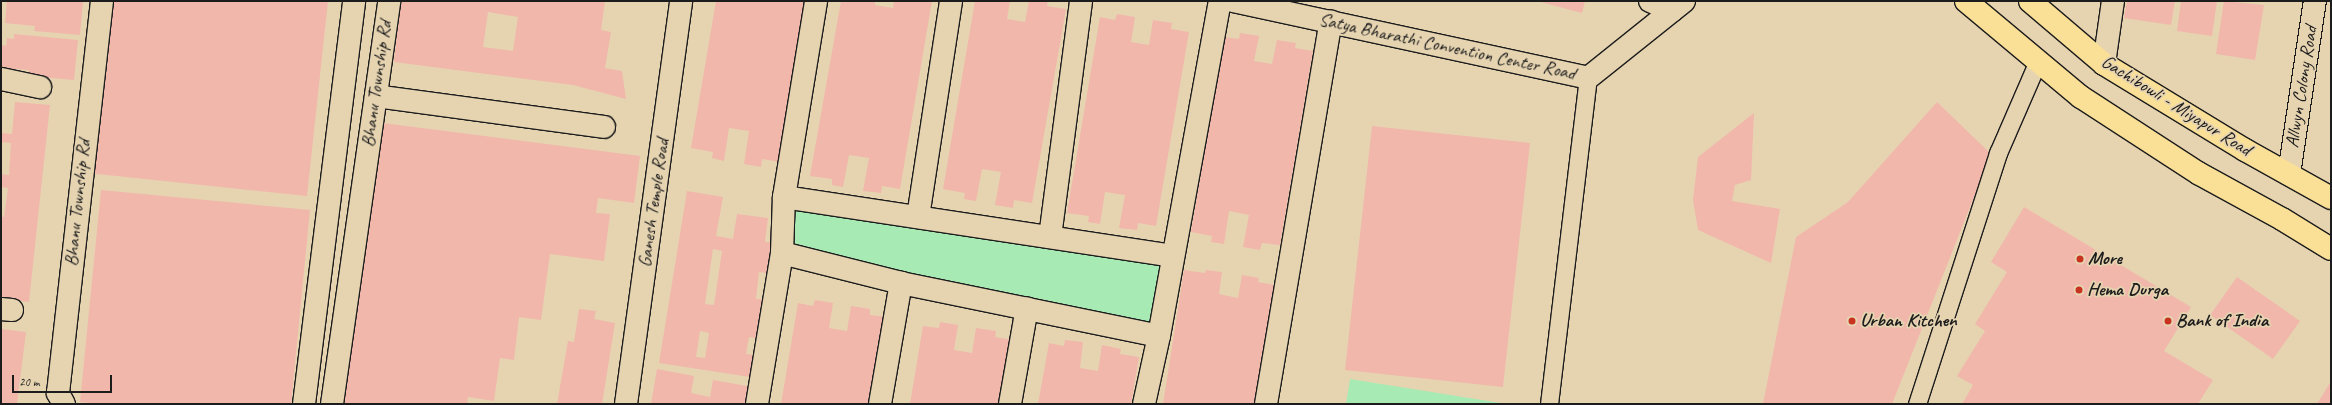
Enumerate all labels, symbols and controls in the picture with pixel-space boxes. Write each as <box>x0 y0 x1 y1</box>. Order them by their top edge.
street label: Satya Bharathi Convention Center Road <box>1317 9 1577 85</box>
street label: Bhanu Township Rd <box>357 19 397 149</box>
street label: Allwyn Colony Road <box>2281 25 2323 149</box>
street label: Gachibowli - Miyapur Road <box>2097 51 2255 161</box>
street label: Ganesh Temple Road <box>634 138 674 268</box>
street label: Bhanu Township Rd <box>60 139 96 267</box>
place label: More <box>2088 248 2122 270</box>
marker: More <box>2075 254 2085 264</box>
place label: Hema Durga <box>2087 279 2167 301</box>
marker: Hema Durga <box>2074 285 2084 295</box>
place label: Urban Kitchen <box>1860 310 1957 332</box>
place label: Bank of India <box>2176 310 2267 332</box>
marker: Urban Kitchen <box>1847 316 1857 326</box>
marker: Bank of India <box>2163 316 2173 326</box>
scale bar <box>14 367 114 393</box>
text: 20 m <box>19 374 39 390</box>

